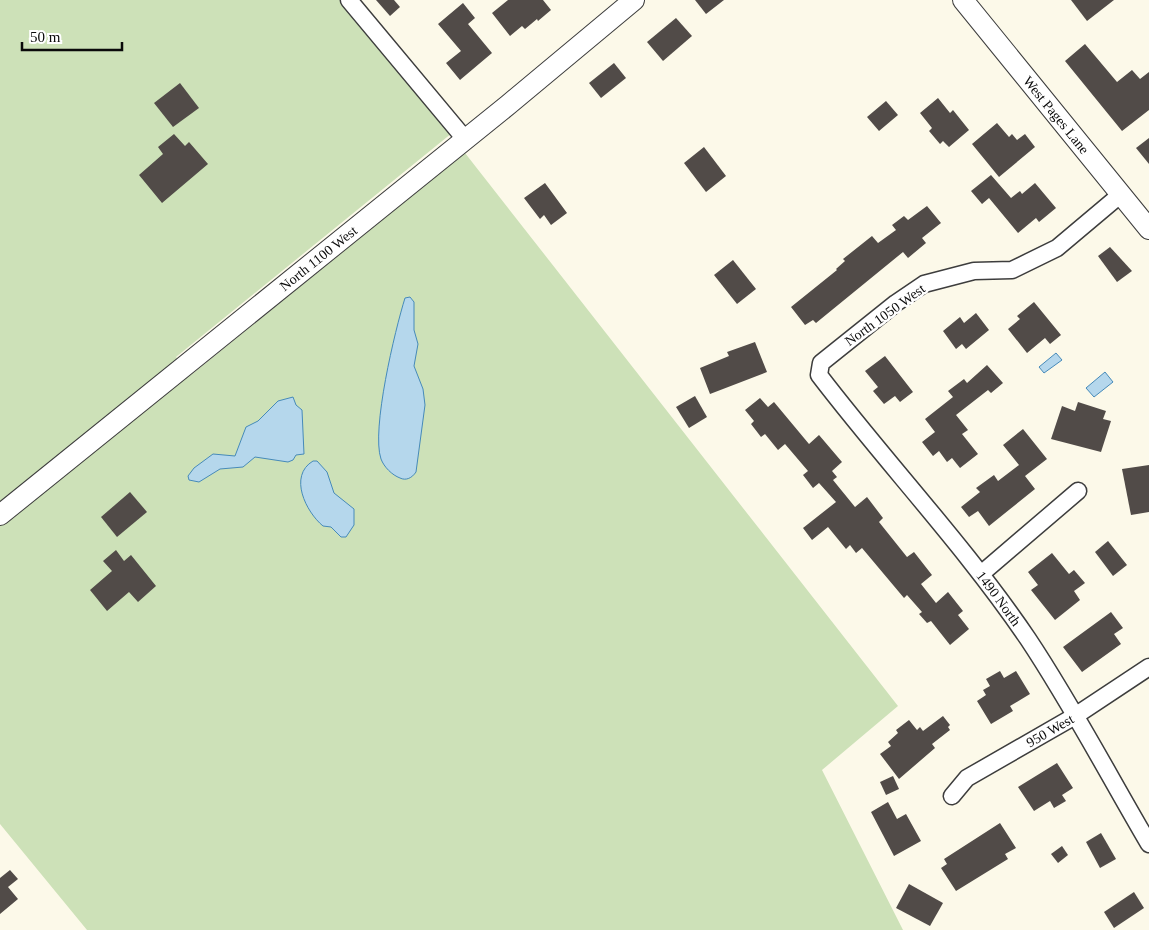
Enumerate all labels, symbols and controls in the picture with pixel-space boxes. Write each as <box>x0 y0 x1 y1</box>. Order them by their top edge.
scale bar <box>22 20 122 52</box>
text: 50 m <box>30 29 61 45</box>
street label: West Pages Lane <box>1020 73 1092 157</box>
street label: North 1100 West <box>277 223 360 294</box>
street label: North 1050 West <box>842 281 928 349</box>
street label: 1490 North <box>974 568 1024 629</box>
street label: 950 West <box>1024 711 1076 750</box>

